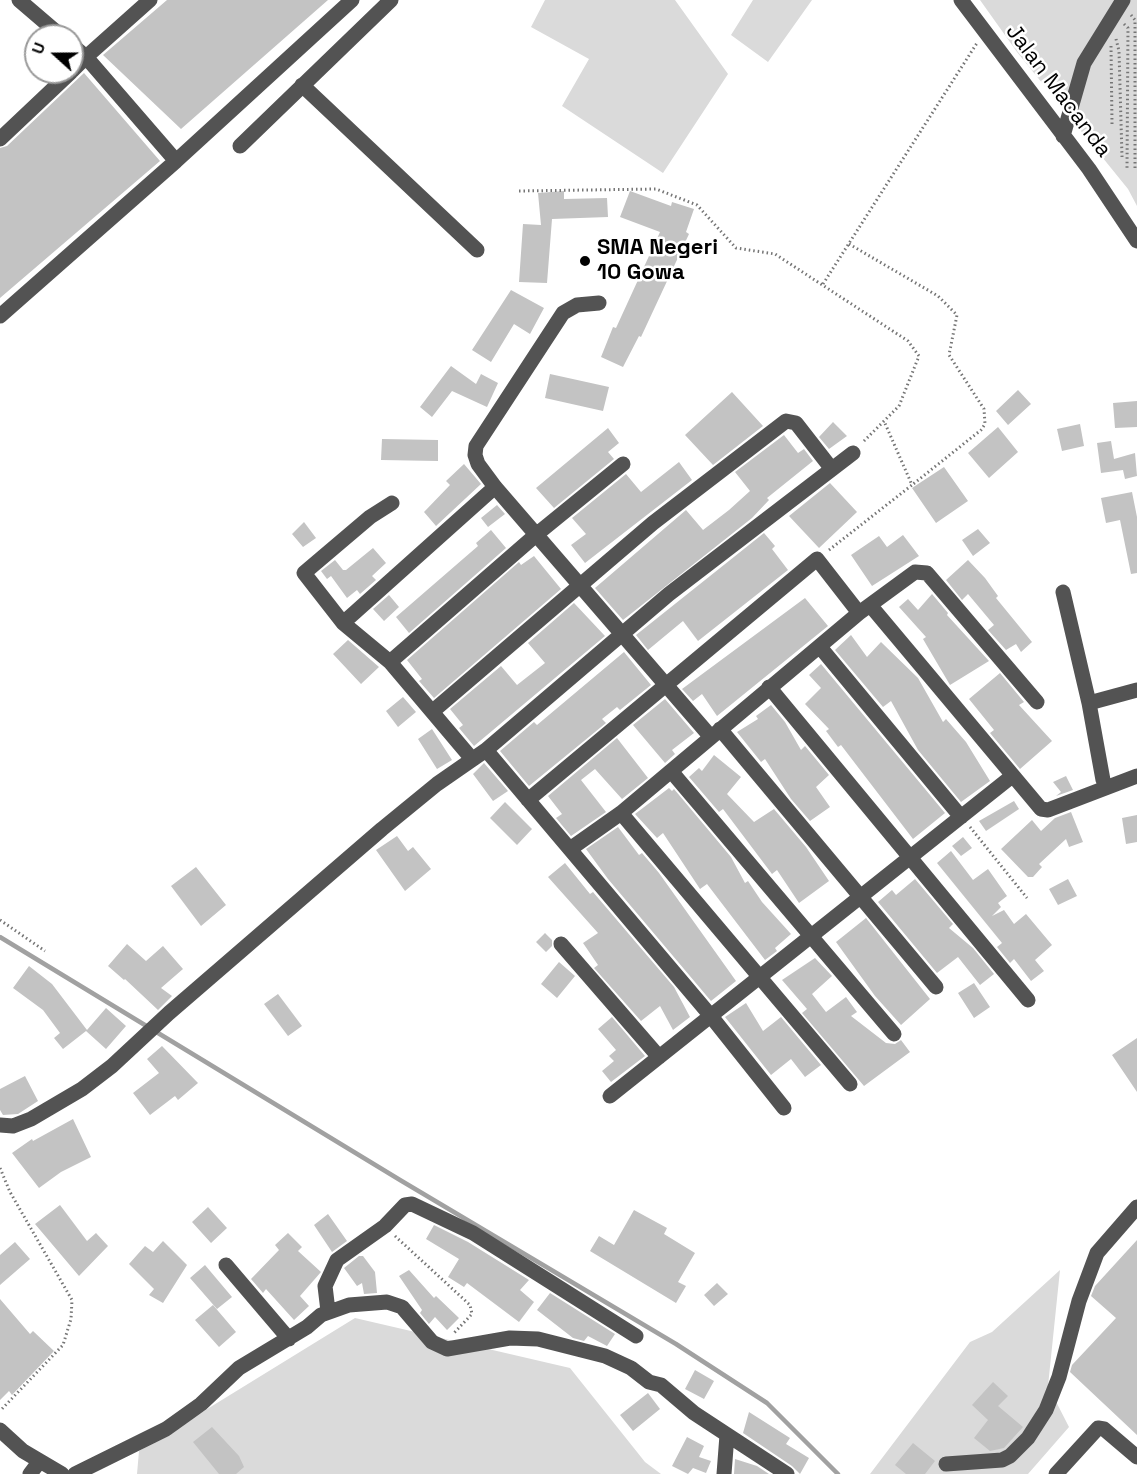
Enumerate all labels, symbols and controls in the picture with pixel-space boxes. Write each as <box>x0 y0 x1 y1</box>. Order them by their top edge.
street label: Jalan Macanda <box>999 19 1117 163</box>
north arrow <box>24 24 84 84</box>
text: U <box>27 39 50 57</box>
place label: SMA Negeri 10 Gowa <box>597 235 718 286</box>
marker: SMA Negeri 10 Gowa <box>578 254 592 268</box>

